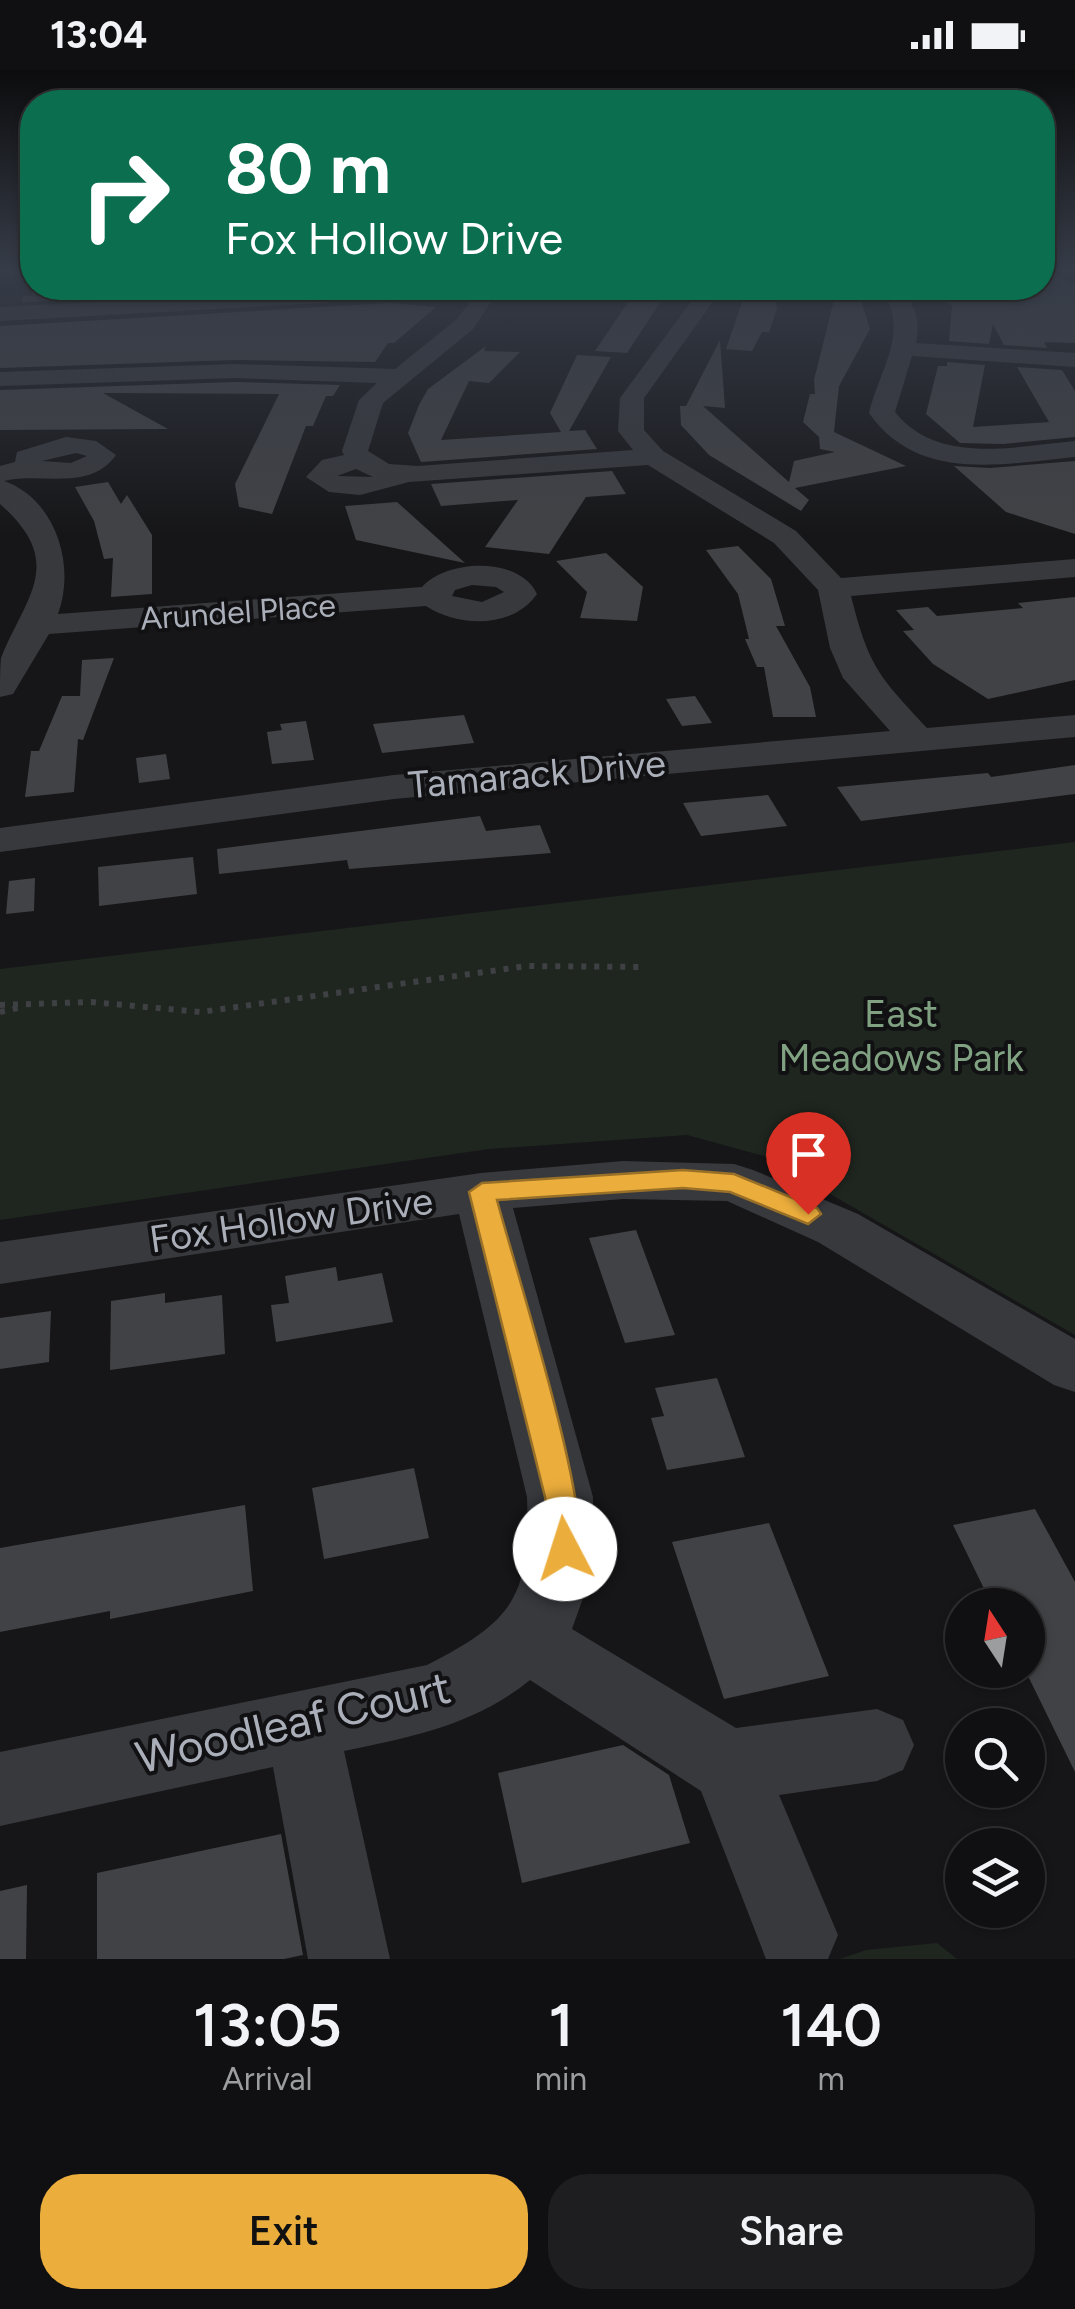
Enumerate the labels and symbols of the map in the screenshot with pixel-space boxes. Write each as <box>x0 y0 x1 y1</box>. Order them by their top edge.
street label: Arundel Place <box>139 586 337 638</box>
street label: Tamarack Drive <box>406 740 668 808</box>
park label: East Meadows Park <box>778 991 1024 1081</box>
pin <box>766 1112 851 1215</box>
street label: Fox Hollow Drive <box>146 1177 436 1263</box>
position arrow <box>513 1497 617 1601</box>
north arrow <box>945 1588 1045 1688</box>
street label: Woodleaf Court <box>131 1660 455 1784</box>

